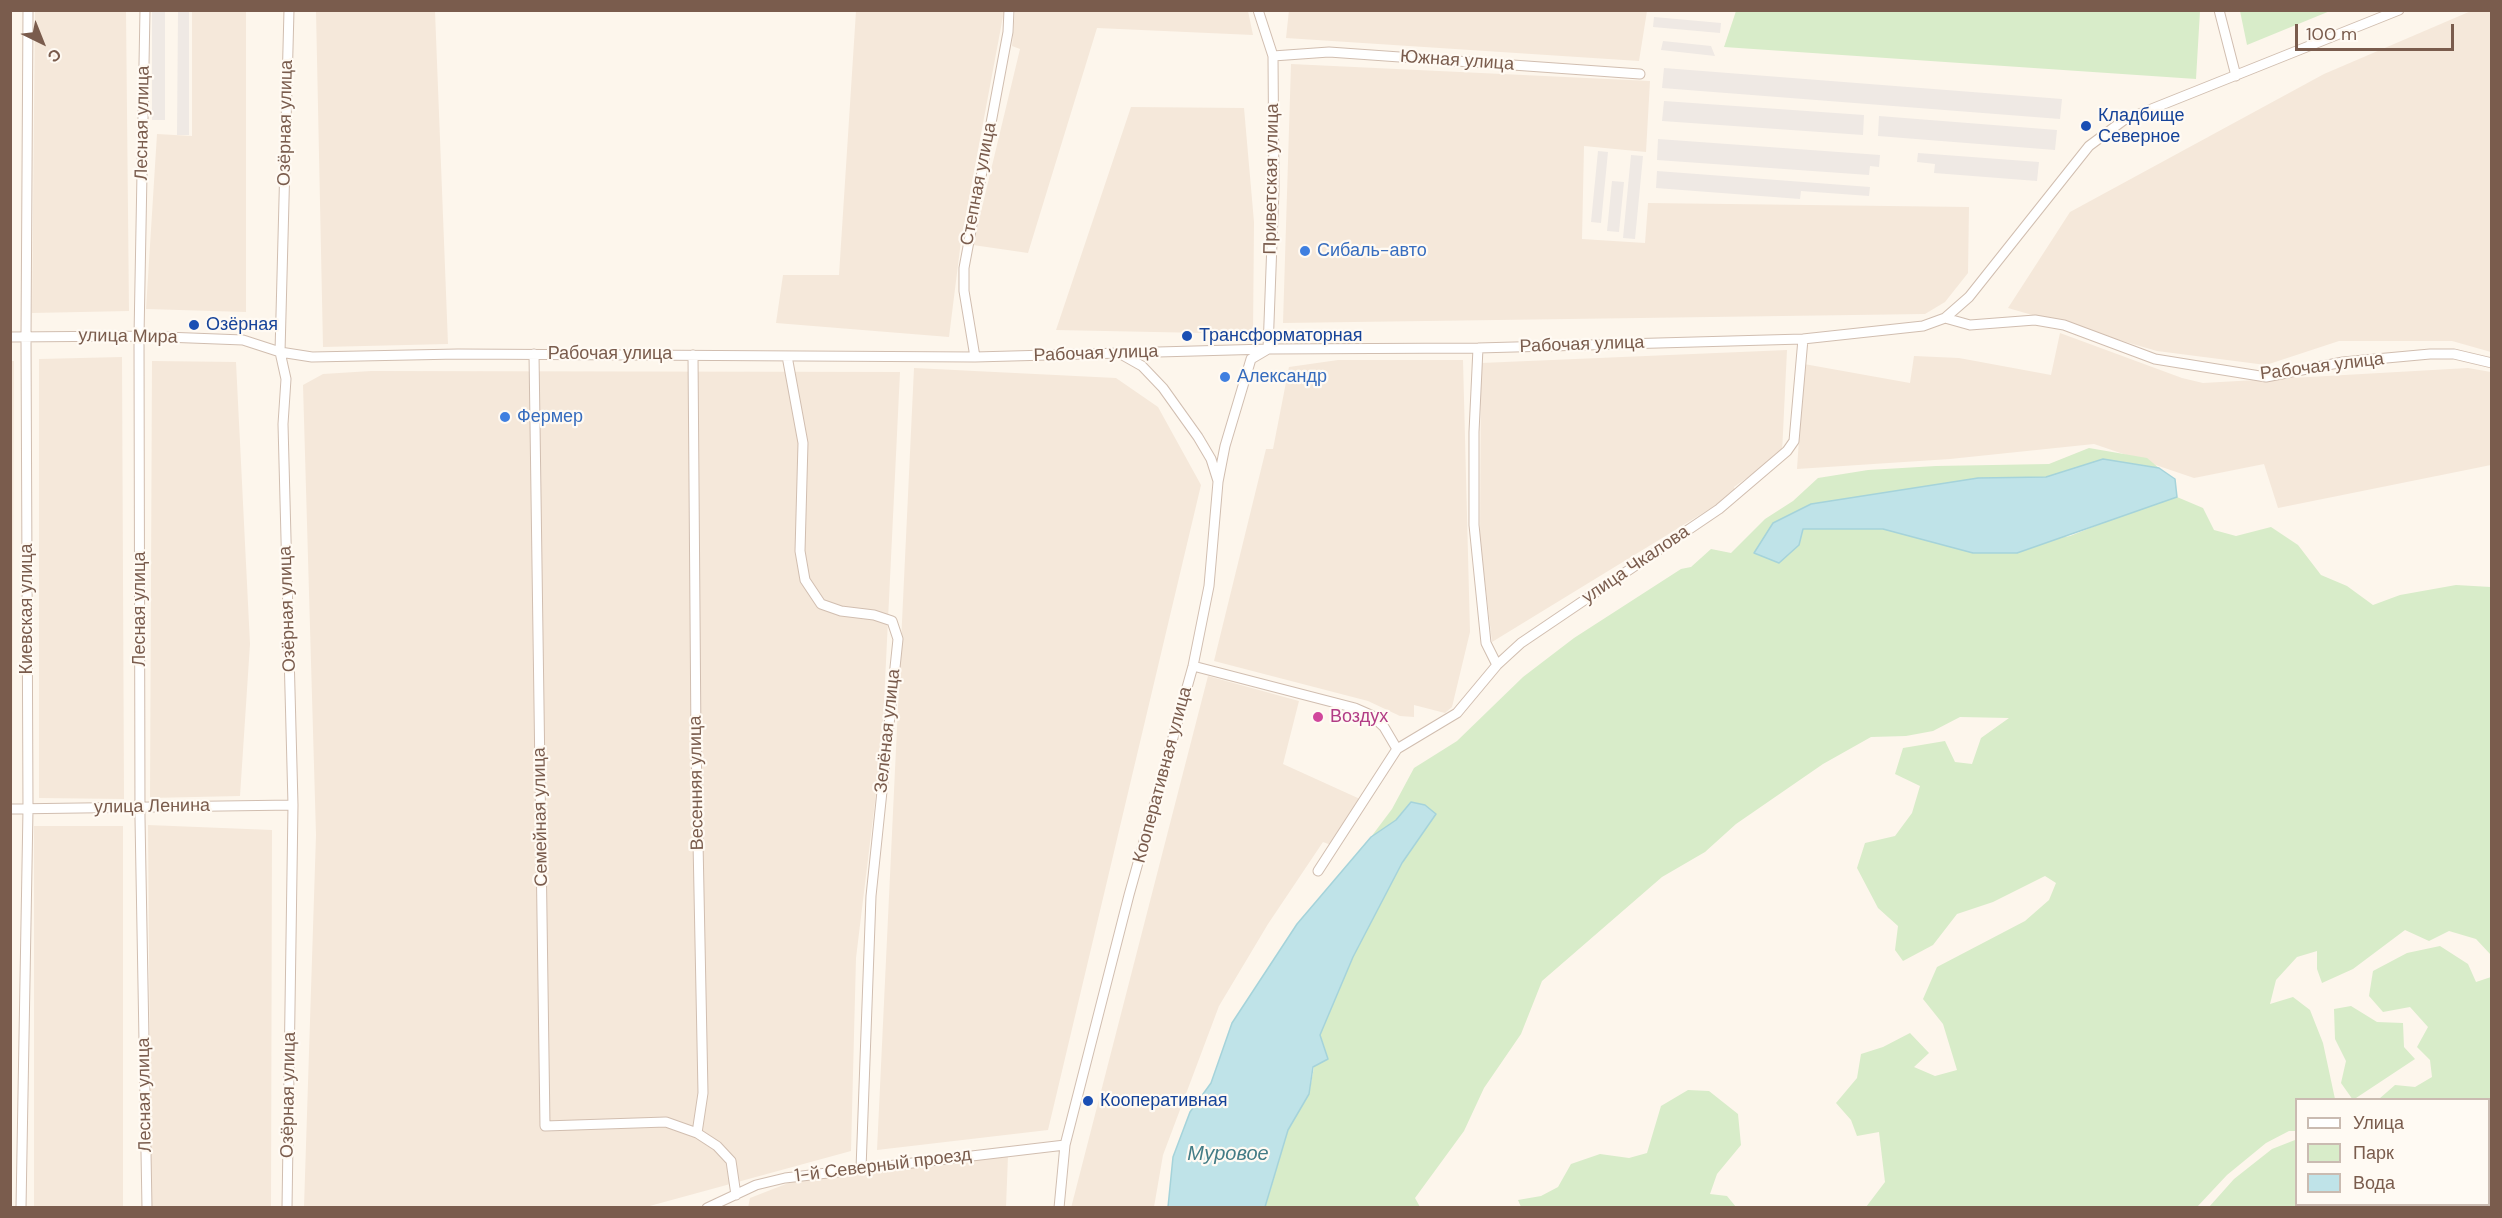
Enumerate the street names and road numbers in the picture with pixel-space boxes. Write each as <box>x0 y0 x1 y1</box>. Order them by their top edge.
street label: Южная улица <box>1399 46 1515 76</box>
street label: Озёрная улица <box>274 60 298 186</box>
street label: Лесная улица <box>131 65 155 181</box>
street label: Приветская улица <box>1260 103 1284 255</box>
street label: Степная улица <box>956 121 1002 247</box>
street label: улица Мира <box>78 325 178 349</box>
street label: Рабочая улица <box>1519 332 1645 358</box>
street label: Рабочая улица <box>1033 341 1159 367</box>
street label: Рабочая улица <box>548 343 672 365</box>
street label: Рабочая улица <box>2259 349 2385 385</box>
street label: улица Чкалова <box>1578 521 1694 609</box>
street label: Киевская улица <box>16 543 38 675</box>
street label: Озёрная улица <box>275 546 301 672</box>
street label: Лесная улица <box>129 552 151 666</box>
street label: Зелёная улица <box>871 668 905 794</box>
street label: Кооперативная улица <box>1129 684 1197 866</box>
street label: Весенняя улица <box>685 715 709 851</box>
street label: Семейная улица <box>529 747 553 887</box>
street label: улица Ленина <box>94 795 210 819</box>
street label: Озёрная улица <box>277 1032 301 1158</box>
street label: Лесная улица <box>133 1037 157 1153</box>
street label: 1-й Северный проезд <box>793 1144 973 1188</box>

